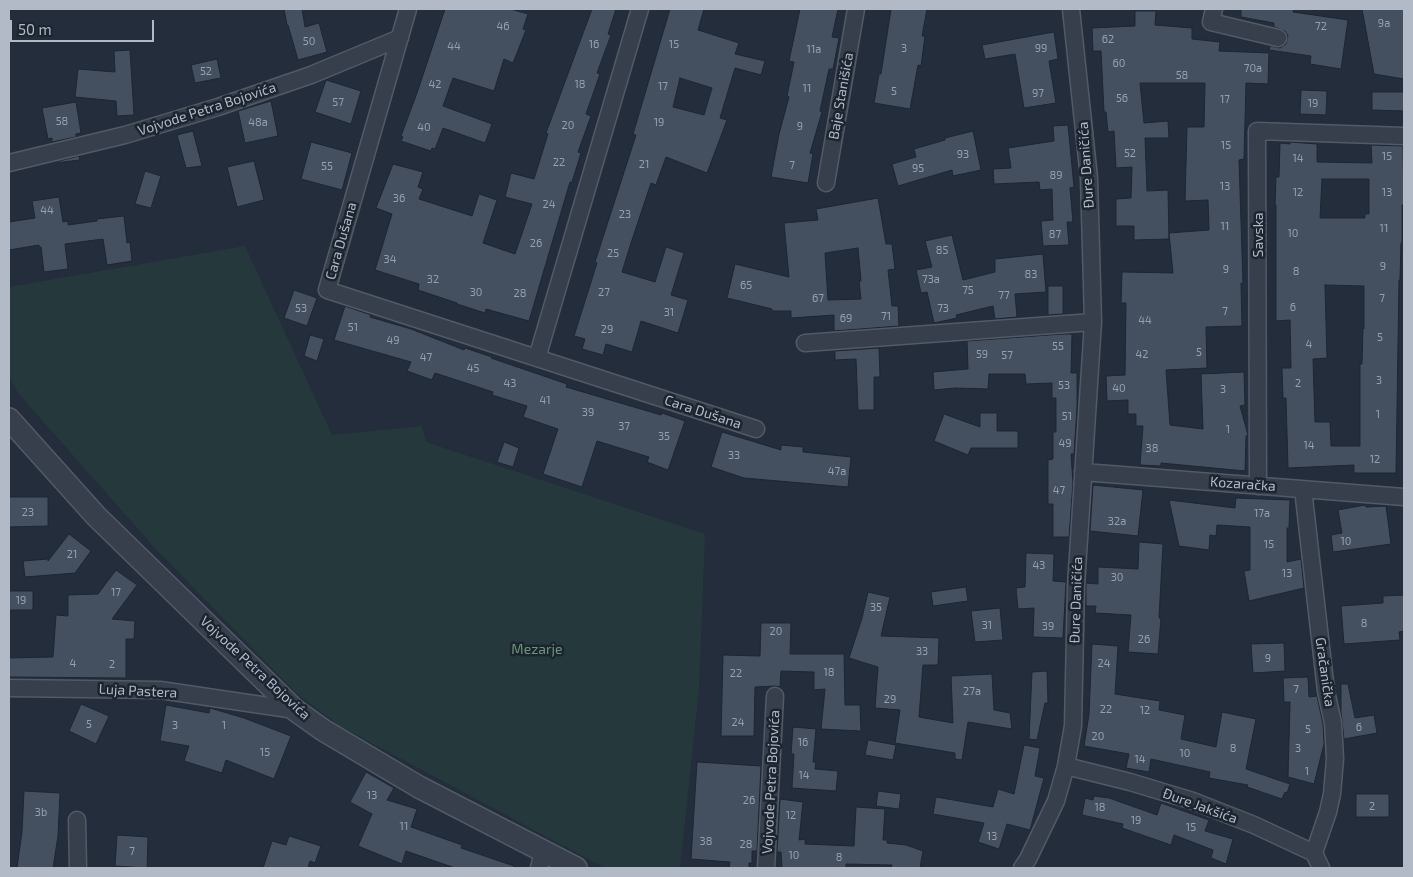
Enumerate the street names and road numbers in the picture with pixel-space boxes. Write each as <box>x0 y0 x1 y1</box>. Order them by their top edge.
street label: Baje Stanišića <box>825 51 857 141</box>
street label: Vojvode Petra Bojovića <box>136 79 278 139</box>
street label: Đure Daničića <box>1075 121 1097 209</box>
street label: Cara Dušana <box>322 200 360 282</box>
street label: Savska <box>1250 213 1266 257</box>
street label: Cara Dušana <box>662 392 744 432</box>
street label: Kozaračka <box>1210 473 1276 495</box>
street label: Đure Daničića <box>1066 556 1086 644</box>
street label: Vojvode Petra Bojovića <box>197 613 313 723</box>
street label: Gračanička <box>1312 636 1338 708</box>
street label: Luja Pastera <box>98 681 178 701</box>
street label: Vojvode Petra Bojovića <box>759 710 783 854</box>
street label: Đure Jakšića <box>1160 785 1240 827</box>

